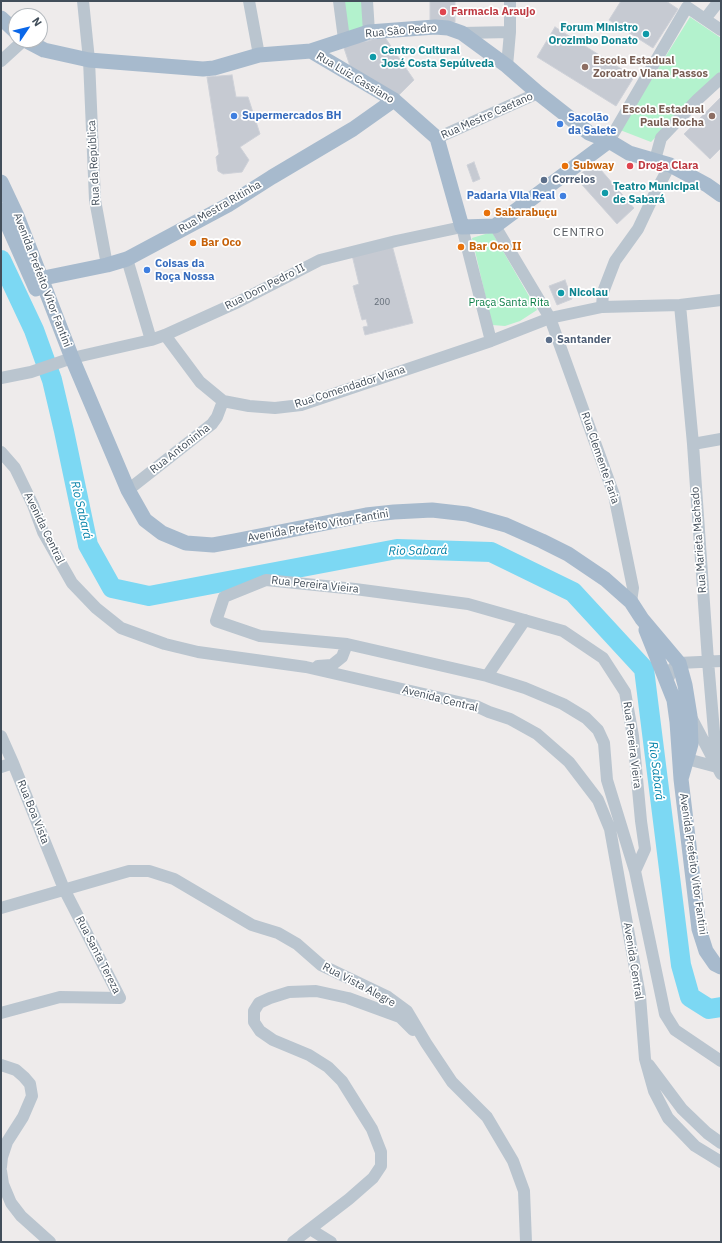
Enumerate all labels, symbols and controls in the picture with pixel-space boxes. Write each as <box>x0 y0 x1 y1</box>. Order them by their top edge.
place label: Farmacia Araujo <box>451 5 535 19</box>
marker: Farmacia Araujo <box>438 7 448 17</box>
north arrow <box>8 8 48 48</box>
text: N <box>29 14 45 29</box>
street label: Rua São Pedro <box>365 21 437 41</box>
place label: Forum Ministro Orozimbo Donato <box>548 21 638 47</box>
marker: Forum Ministro Orozimbo Donato <box>641 29 651 39</box>
place label: Centro Cultural José Costa Sepúlveda <box>381 44 494 70</box>
street label: Rua Luiz Cassiano <box>314 50 396 106</box>
marker: Centro Cultural José Costa Sepúlveda <box>368 52 378 62</box>
place label: Escola Estadual Zoroatro Viana Passos <box>593 54 708 80</box>
marker: Escola Estadual Zoroatro Viana Passos <box>580 62 590 72</box>
street label: Rua Mestre Caetano <box>439 90 535 142</box>
place label: Escola Estadual Paula Rocha <box>622 103 704 129</box>
place label: Supermercados BH <box>242 109 341 123</box>
marker: Supermercados BH <box>229 111 239 121</box>
place label: Sacolão da Salete <box>568 111 617 137</box>
marker: Escola Estadual Paula Rocha <box>707 111 717 121</box>
marker: Sacolão da Salete <box>555 119 565 129</box>
street label: Rua da República <box>85 120 103 206</box>
place label: Subway <box>573 159 614 173</box>
place label: Droga Clara <box>638 159 698 173</box>
marker: Subway <box>560 161 570 171</box>
marker: Droga Clara <box>625 161 635 171</box>
place label: Correios <box>552 173 595 187</box>
marker: Correios <box>539 175 549 185</box>
street label: Rua Mestra Ritinha <box>176 178 264 236</box>
place label: Teatro Municipal de Sabará <box>613 180 699 206</box>
marker: Teatro Municipal de Sabará <box>600 188 610 198</box>
place label: Padaria Vila Real <box>467 189 555 203</box>
marker: Padaria Vila Real <box>558 191 568 201</box>
place label: Sabarabuçu <box>495 206 557 220</box>
marker: Sabarabuçu <box>482 208 492 218</box>
street label: Avenida Prefeito Vitor Fantini <box>10 211 74 349</box>
district label: CENTRO <box>553 226 605 240</box>
place label: Bar Oco <box>201 236 241 250</box>
marker: Bar Oco <box>188 238 198 248</box>
place label: Bar Oco II <box>469 240 521 254</box>
marker: Bar Oco II <box>456 242 466 252</box>
place label: Coisas da Roça Nossa <box>155 257 214 283</box>
street label: Rua Dom Pedro II <box>223 261 307 313</box>
marker: Coisas da Roça Nossa <box>142 265 152 275</box>
place label: Nicolau <box>569 286 608 300</box>
marker: Nicolau <box>556 288 566 298</box>
park label: Praça Santa Rita <box>469 296 549 310</box>
house number: 200 <box>374 297 390 307</box>
place label: Santander <box>557 333 611 347</box>
marker: Santander <box>544 335 554 345</box>
street label: Rua Comendador Viana <box>293 363 407 411</box>
street label: Rua Clemente Faria <box>578 410 622 506</box>
street label: Rua Antoninha <box>147 422 213 476</box>
water label: Rio Sabará <box>67 480 95 540</box>
street label: Rua Marieta Machado <box>689 486 709 594</box>
street label: Avenida Central <box>21 490 67 566</box>
street label: Avenida Prefeito Vitor Fantini <box>246 507 390 545</box>
water label: Rio Sabará <box>388 543 448 559</box>
street label: Rua Pereira Vieira <box>271 574 359 596</box>
street label: Avenida Central <box>401 683 479 715</box>
street label: Rua Pereira Vieira <box>620 701 644 789</box>
water label: Rio Sabará <box>645 741 667 801</box>
street label: Rua Boa Vista <box>14 778 52 846</box>
street label: Avenida Prefeito Vitor Fantini <box>677 792 709 936</box>
street label: Rua Santa Tereza <box>73 914 123 996</box>
street label: Avenida Central <box>620 922 646 1000</box>
street label: Rua Vista Alegre <box>320 960 398 1010</box>

